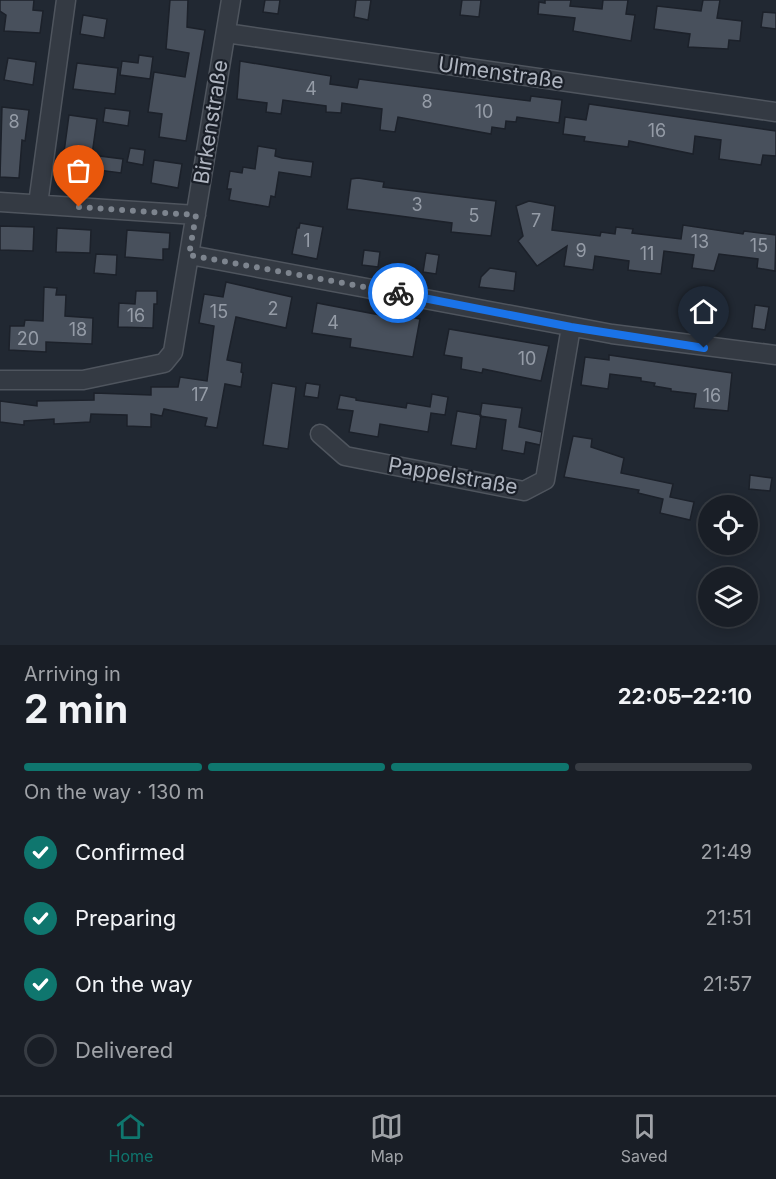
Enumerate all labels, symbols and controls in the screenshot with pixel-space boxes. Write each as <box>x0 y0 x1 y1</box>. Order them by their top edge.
street label: Ulmenstraße <box>437 51 565 94</box>
street label: Birkenstraße <box>188 58 233 186</box>
house number: 4 <box>305 78 317 99</box>
house number: 8 <box>421 91 433 112</box>
house number: 10 <box>475 101 493 122</box>
house number: 8 <box>8 111 20 132</box>
house number: 16 <box>648 120 666 141</box>
pin <box>53 145 104 207</box>
icon: bag <box>62 154 95 187</box>
house number: 3 <box>411 194 423 215</box>
house number: 5 <box>469 205 479 226</box>
house number: 7 <box>531 210 541 231</box>
house number: 1 <box>303 230 311 251</box>
house number: 13 <box>691 231 709 252</box>
house number: 15 <box>750 235 768 256</box>
house number: 9 <box>575 240 587 261</box>
house number: 11 <box>640 243 654 264</box>
courier <box>368 263 428 323</box>
icon: bike <box>382 277 415 310</box>
pin <box>678 286 729 348</box>
icon: home <box>687 295 720 328</box>
house number: 2 <box>268 298 278 319</box>
house number: 15 <box>210 301 228 322</box>
house number: 16 <box>127 305 145 326</box>
house number: 4 <box>327 312 339 333</box>
house number: 18 <box>69 319 87 340</box>
house number: 20 <box>17 328 39 349</box>
house number: 10 <box>518 348 536 369</box>
house number: 17 <box>191 384 209 405</box>
house number: 16 <box>703 385 721 406</box>
street label: Pappelstraße <box>386 452 520 499</box>
map controls <box>698 495 758 627</box>
button: locate <box>698 495 758 555</box>
button: layers <box>698 567 758 627</box>
text: Arriving in <box>24 662 121 686</box>
text: 22:05–22:10 <box>618 683 752 709</box>
text: 2 min <box>24 685 128 732</box>
text: On the way · 130 m <box>24 780 204 804</box>
icon: check <box>24 836 57 869</box>
text: Confirmed <box>75 839 185 865</box>
text: 21:49 <box>701 840 752 864</box>
icon: check <box>24 902 57 935</box>
text: Preparing <box>75 905 176 931</box>
text: 21:51 <box>706 906 752 930</box>
icon: check <box>24 968 57 1001</box>
text: On the way <box>75 971 193 997</box>
text: 21:57 <box>702 972 752 996</box>
text: Delivered <box>75 1037 173 1063</box>
tab: Home <box>109 1110 153 1166</box>
tab: Map <box>370 1110 404 1166</box>
tab: Saved <box>621 1110 667 1166</box>

